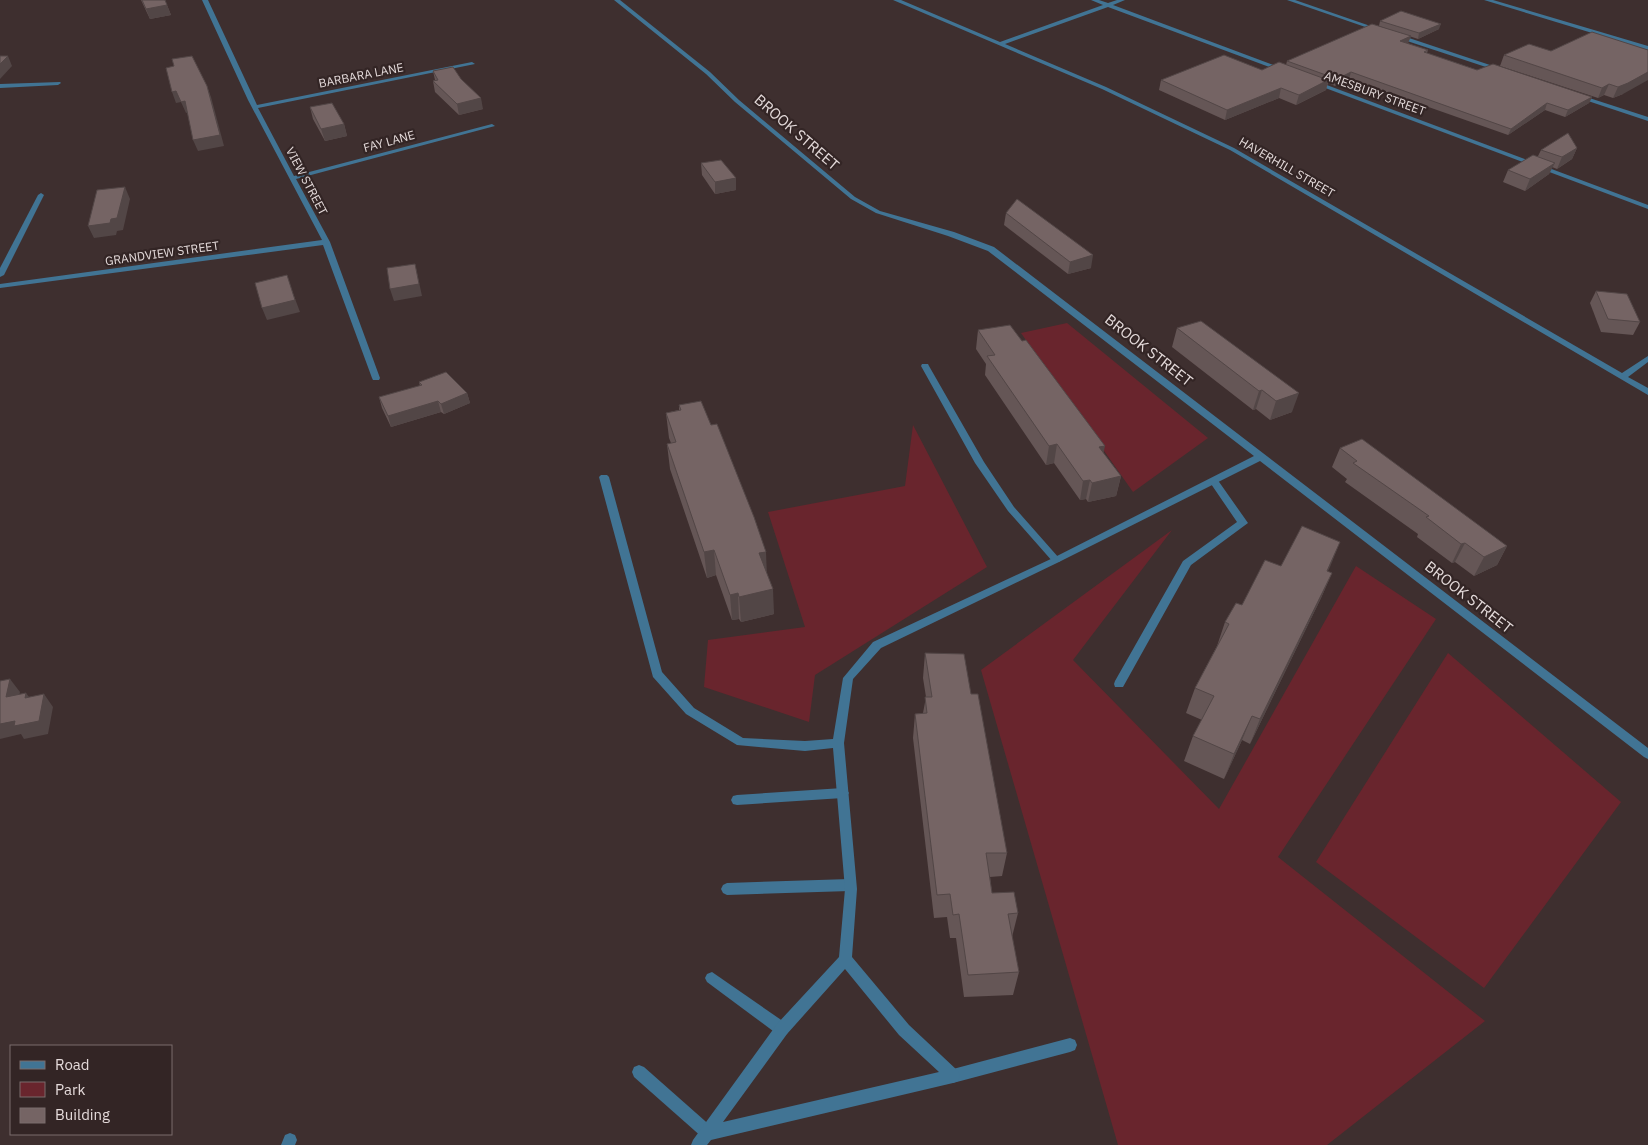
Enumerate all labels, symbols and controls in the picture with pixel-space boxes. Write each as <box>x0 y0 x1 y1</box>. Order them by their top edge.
street label: BARBARA LANE <box>317 59 405 91</box>
street label: AMESBURY STREET <box>1322 68 1428 118</box>
street label: BROOK STREET <box>751 90 844 174</box>
street label: FAY LANE <box>362 127 416 155</box>
street label: HAVERHILL STREET <box>1236 133 1338 201</box>
street label: VIEW STREET <box>283 144 331 218</box>
street label: GRANDVIEW STREET <box>104 238 220 268</box>
street label: BROOK STREET <box>1101 310 1197 390</box>
street label: BROOK STREET <box>1421 557 1517 637</box>
legend <box>10 1045 172 1135</box>
text: Road <box>55 1055 90 1074</box>
text: Park <box>55 1080 85 1099</box>
text: Building <box>55 1105 110 1124</box>

